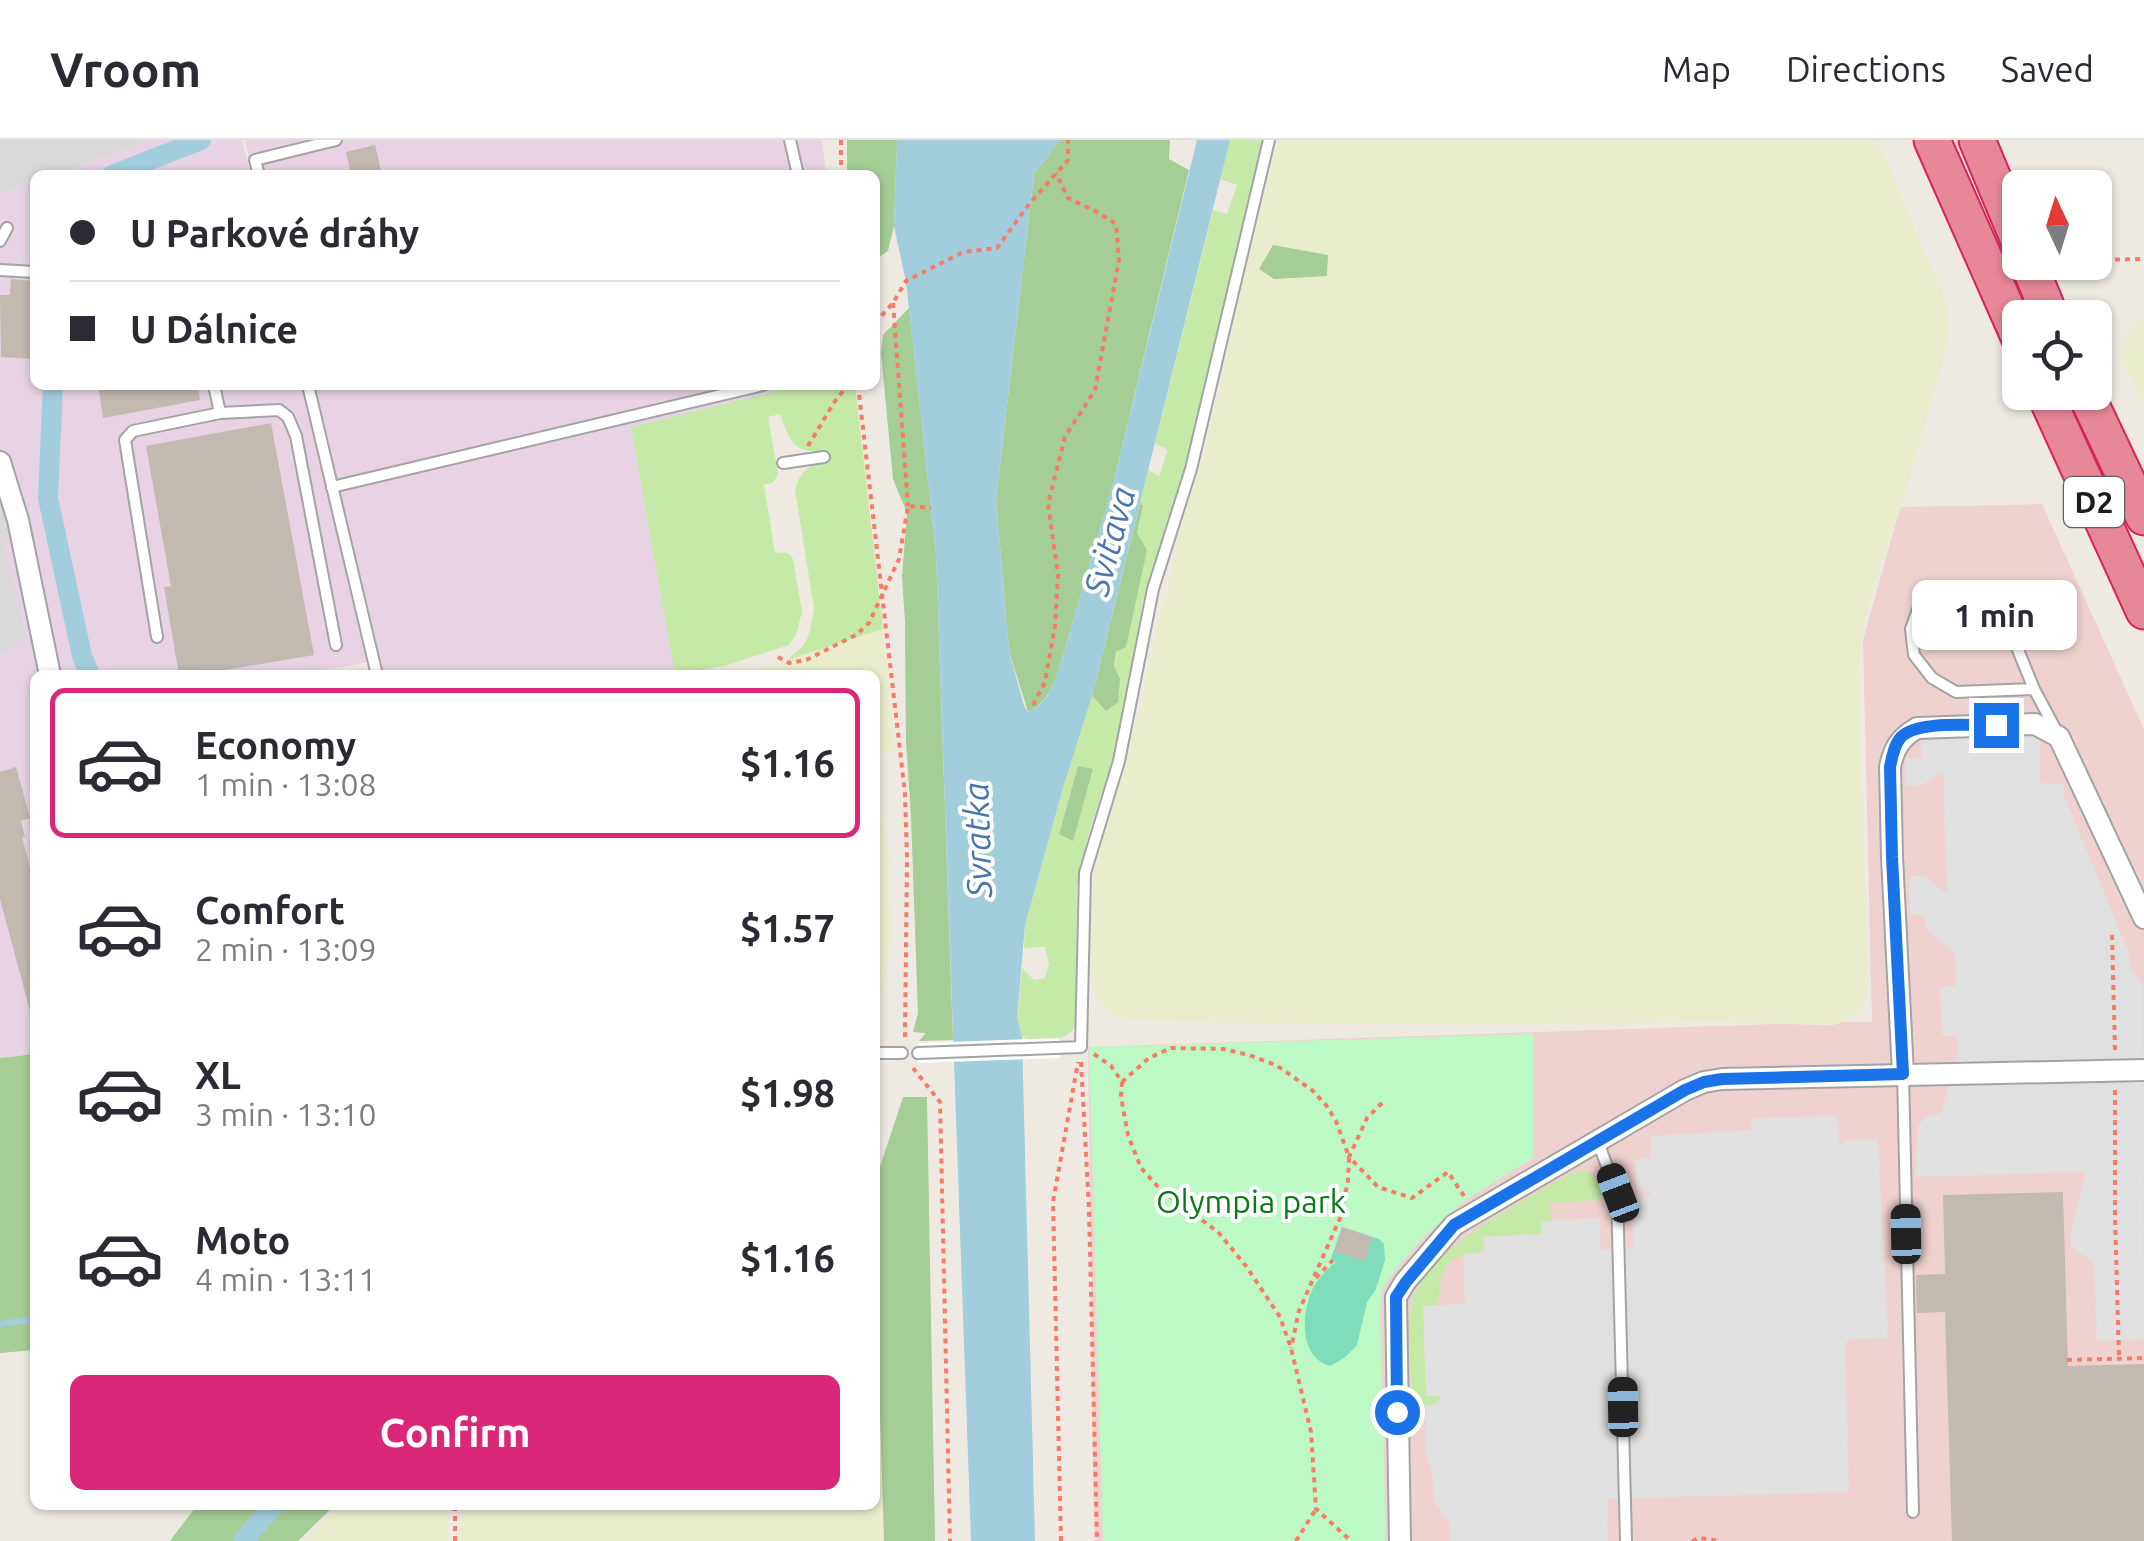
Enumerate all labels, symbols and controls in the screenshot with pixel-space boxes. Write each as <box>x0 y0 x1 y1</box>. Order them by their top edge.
text: Vroom <box>50 42 201 96</box>
text: Map <box>1662 49 1731 89</box>
text: Directions <box>1786 49 1946 89</box>
text: Saved <box>2001 49 2094 89</box>
north arrow <box>2002 170 2112 280</box>
map controls <box>2002 170 2112 410</box>
text: U Parkové dráhy <box>130 212 419 254</box>
button: locate <box>2002 300 2112 410</box>
text: U Dálnice <box>130 308 298 350</box>
road number: D2 <box>2064 477 2124 527</box>
water label: Svitava <box>1075 483 1143 600</box>
callout: 1 min <box>1914 580 2078 650</box>
text: 1 min <box>1954 597 2035 633</box>
route end <box>1974 703 2019 748</box>
icon: car <box>75 718 165 808</box>
text: Economy <box>195 724 356 766</box>
text: $1.16 <box>740 742 835 784</box>
text: 1 min · 13:08 <box>195 766 377 802</box>
water label: Svratka <box>955 782 999 899</box>
icon: car <box>75 883 165 973</box>
text: Comfort <box>195 889 345 931</box>
text: $1.57 <box>740 907 835 949</box>
text: 2 min · 13:09 <box>195 931 377 967</box>
icon: car <box>75 1048 165 1138</box>
text: XL <box>195 1054 241 1096</box>
text: $1.98 <box>740 1072 835 1114</box>
text: 3 min · 13:10 <box>195 1096 377 1132</box>
car <box>1593 1160 1643 1226</box>
park label: Olympia park <box>1156 1183 1346 1219</box>
car <box>1890 1204 1922 1264</box>
icon: car <box>75 1213 165 1303</box>
text: Moto <box>195 1219 290 1261</box>
text: $1.16 <box>740 1237 835 1279</box>
text: 4 min · 13:11 <box>195 1261 377 1297</box>
button: Confirm <box>70 1375 840 1490</box>
car <box>1607 1377 1639 1437</box>
route start <box>1375 1390 1420 1435</box>

